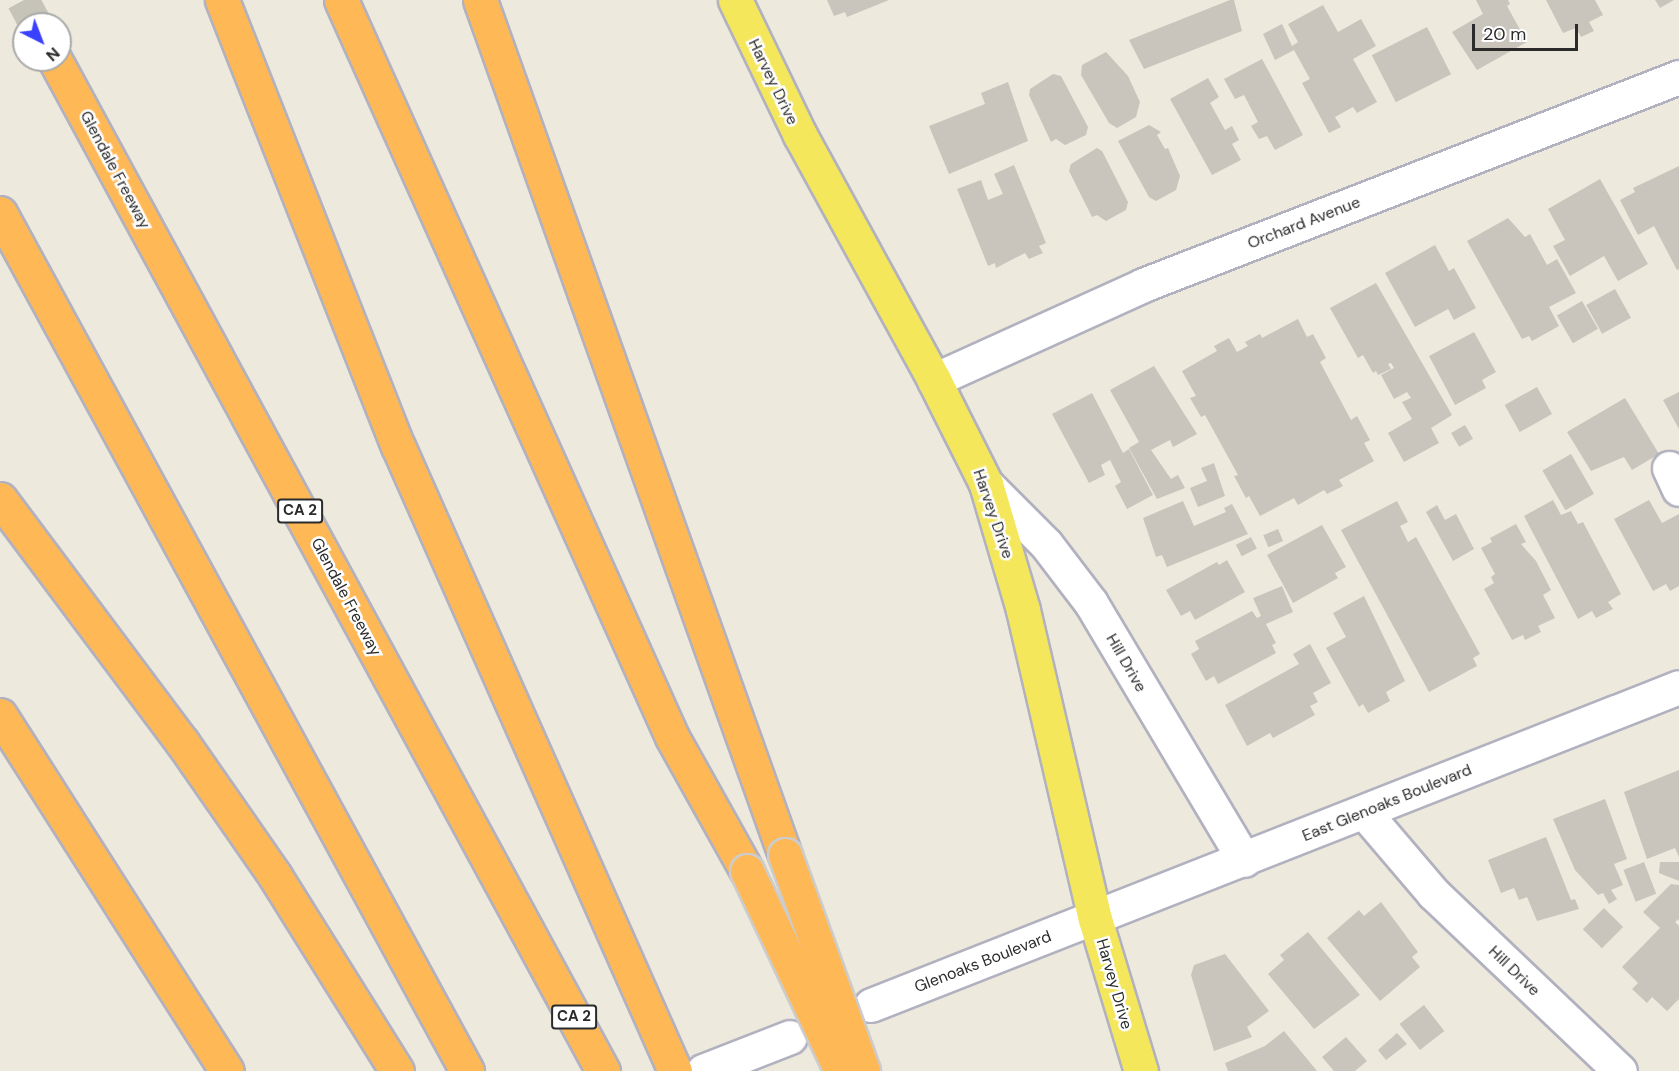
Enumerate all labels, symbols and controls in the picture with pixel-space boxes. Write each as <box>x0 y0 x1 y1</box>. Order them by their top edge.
north arrow <box>12 12 72 72</box>
scale bar <box>1475 12 1582 50</box>
text: 20 m <box>1483 22 1526 46</box>
street label: Harvey Drive <box>744 36 802 128</box>
text: N <box>42 43 64 66</box>
street label: Glendale Freeway <box>76 108 154 232</box>
street label: Orchard Avenue <box>1245 193 1363 253</box>
street label: Harvey Drive <box>969 467 1017 561</box>
road number: CA 2 <box>276 499 324 523</box>
street label: Glendale Freeway <box>307 535 385 659</box>
street label: Hill Drive <box>1102 630 1150 696</box>
street label: East Glenoaks Boulevard <box>1299 760 1475 846</box>
street label: Glenoaks Boulevard <box>912 927 1054 997</box>
street label: Harvey Drive <box>1092 936 1136 1032</box>
street label: Hill Drive <box>1484 942 1544 1000</box>
road number: CA 2 <box>550 1005 598 1029</box>

